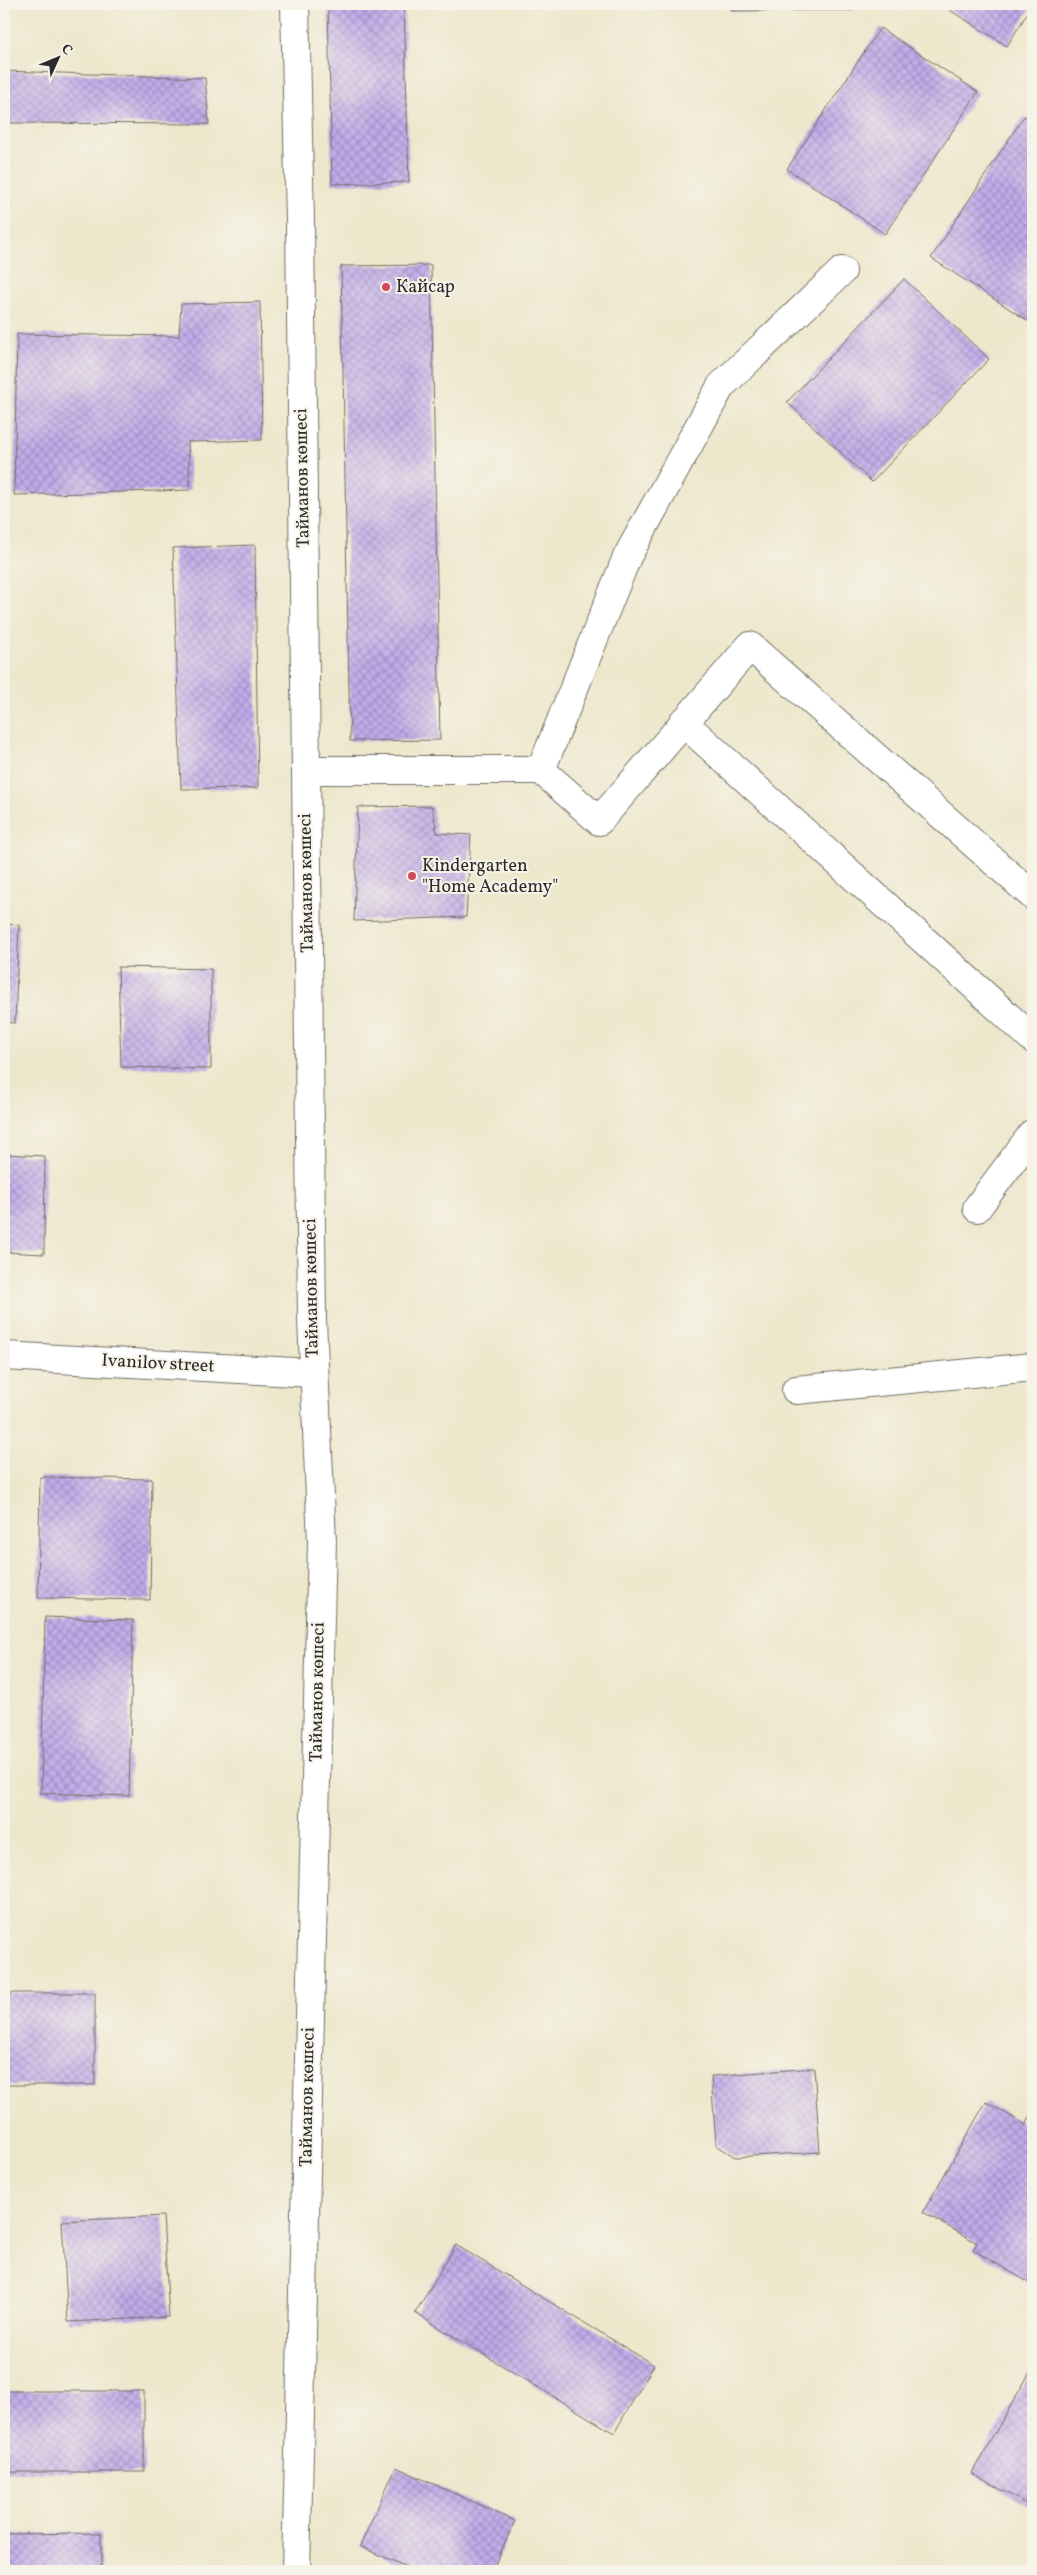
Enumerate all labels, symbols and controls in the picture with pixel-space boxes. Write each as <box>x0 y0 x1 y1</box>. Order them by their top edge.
north arrow <box>32 32 82 82</box>
text: С <box>56 40 76 60</box>
place label: Кайсар <box>396 275 455 300</box>
marker: Кайсар <box>380 281 392 293</box>
street label: Тайманов көшесі <box>289 408 317 548</box>
street label: Тайманов көшесі <box>293 813 321 953</box>
place label: Kindergarten "Home Academy" <box>422 854 558 900</box>
marker: Kindergarten "Home Academy" <box>406 870 418 882</box>
street label: Тайманов көшесі <box>298 1218 326 1358</box>
street label: Ivanilov street <box>101 1349 215 1379</box>
street label: Тайманов көшесі <box>304 1622 332 1762</box>
street label: Тайманов көшесі <box>294 2027 322 2167</box>

